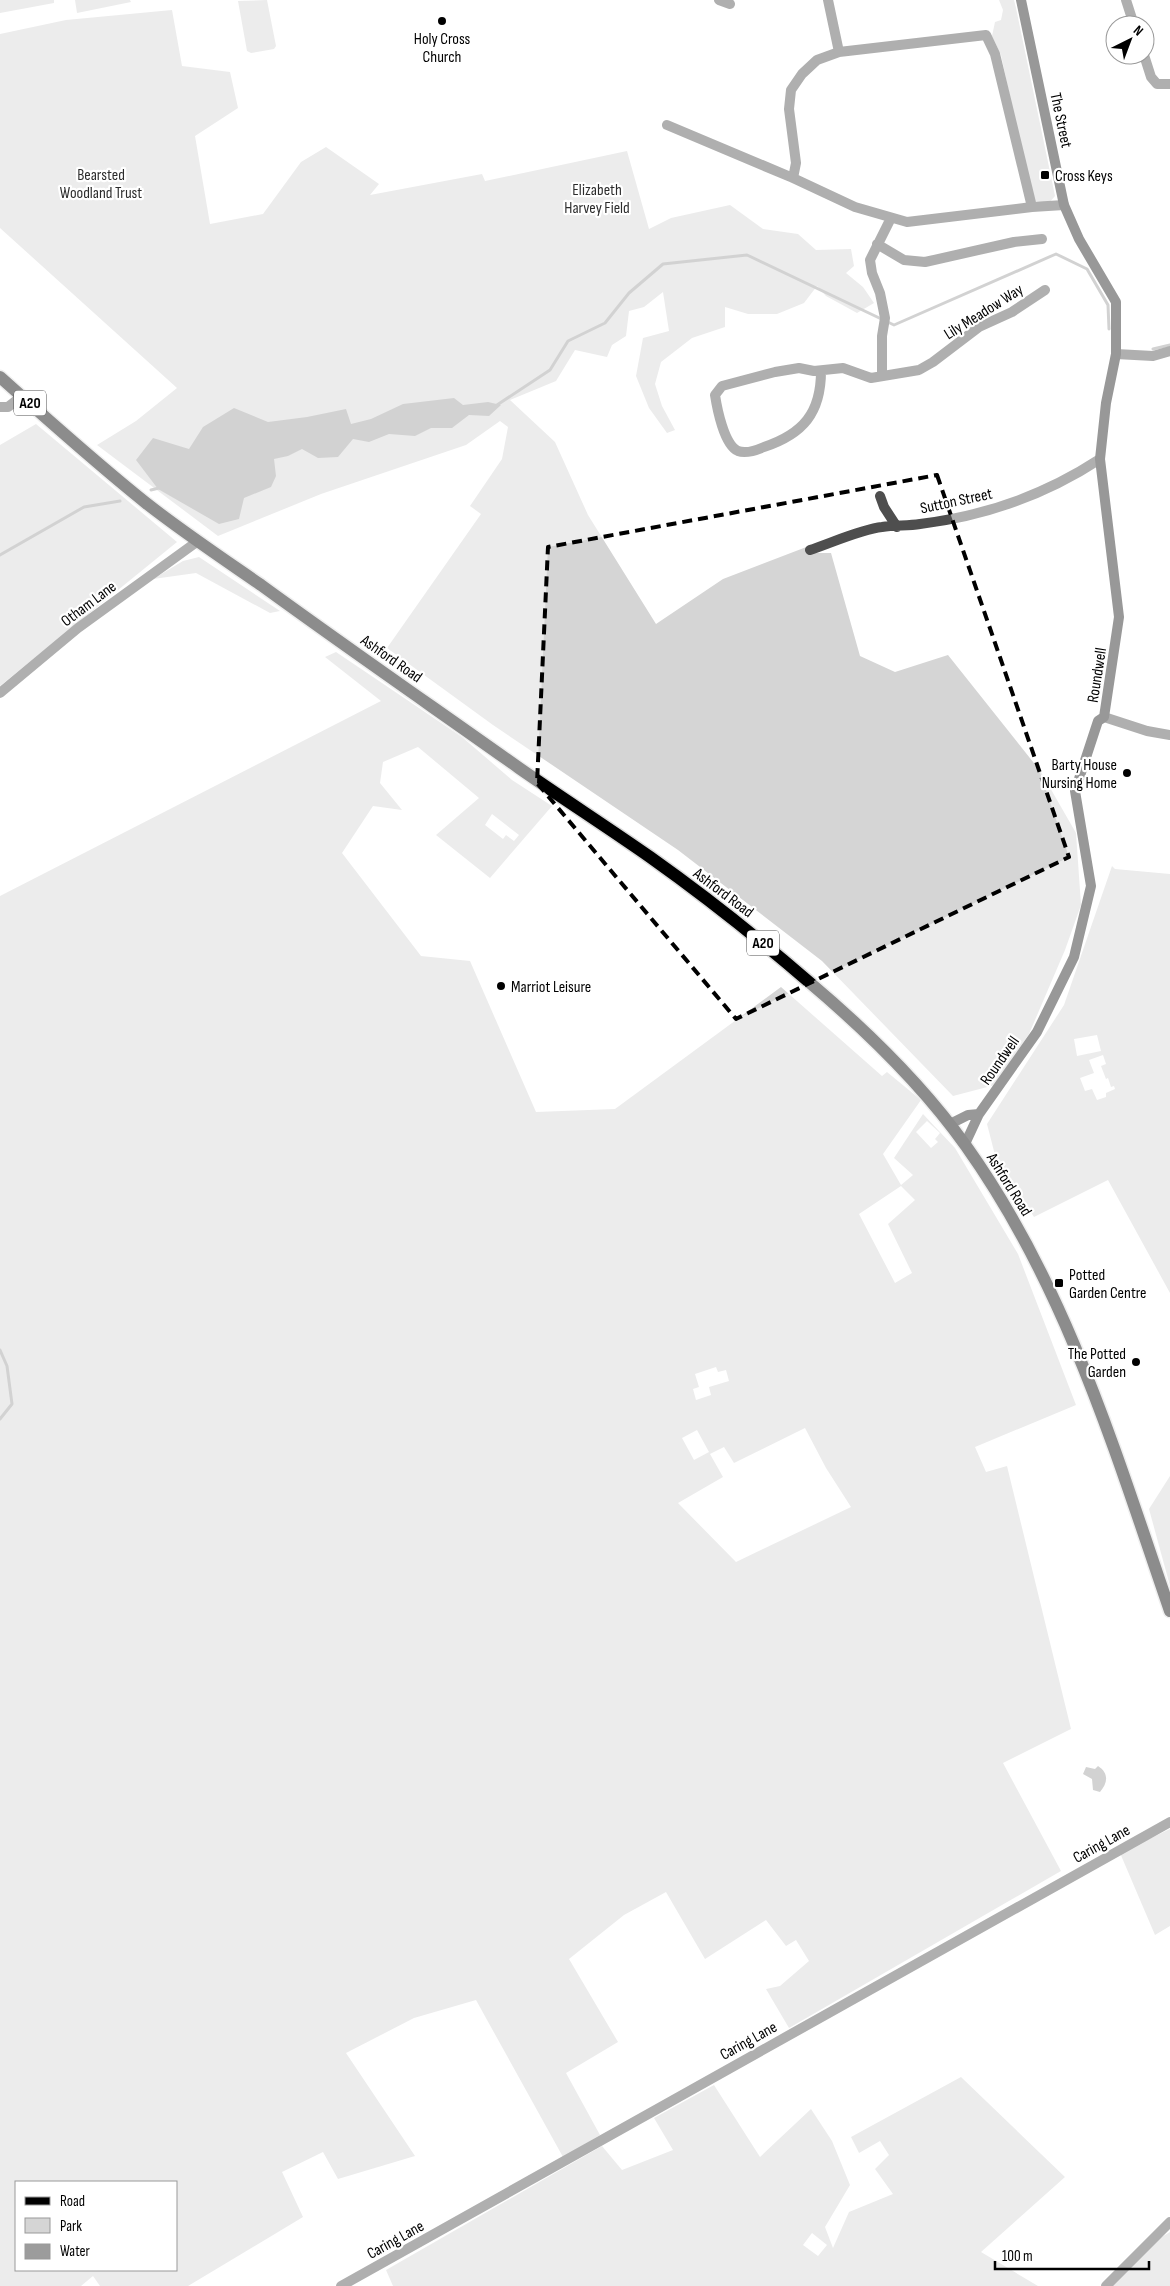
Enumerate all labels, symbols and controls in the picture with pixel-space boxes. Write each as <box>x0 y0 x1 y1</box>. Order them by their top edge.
marker: Holy Cross Church <box>436 15 448 27</box>
north arrow <box>1105 15 1155 65</box>
text: N <box>1130 22 1147 40</box>
place label: Holy Cross Church <box>414 30 470 67</box>
street label: The Street <box>1045 91 1076 150</box>
park label: Bearsted Woodland Trust <box>60 166 142 203</box>
place label: Cross Keys <box>1055 167 1113 186</box>
marker: Cross Keys <box>1039 169 1051 181</box>
park label: Elizabeth Harvey Field <box>564 181 630 218</box>
street label: Lily Meadow Way <box>941 280 1027 344</box>
road number: A20 <box>14 390 46 416</box>
street label: Sutton Street <box>919 485 994 518</box>
street label: Otham Lane <box>58 577 120 631</box>
street label: Ashford Road <box>356 631 426 687</box>
street label: Roundwell <box>1084 646 1111 704</box>
place label: Barty House Nursing Home <box>1042 756 1117 793</box>
marker: Barty House Nursing Home <box>1121 767 1133 779</box>
street label: Ashford Road <box>688 864 757 922</box>
road number: A20 <box>747 930 779 956</box>
place label: Marriot Leisure <box>511 978 591 997</box>
marker: Marriot Leisure <box>495 980 507 992</box>
street label: Roundwell <box>977 1033 1024 1089</box>
street label: Ashford Road <box>981 1149 1035 1220</box>
place label: Potted Garden Centre <box>1069 1266 1147 1303</box>
marker: Potted Garden Centre <box>1053 1277 1065 1289</box>
place label: The Potted Garden <box>1068 1345 1126 1382</box>
marker: The Potted Garden <box>1130 1356 1142 1368</box>
street label: Caring Lane <box>1070 1821 1134 1868</box>
street label: Caring Lane <box>717 2018 781 2065</box>
legend <box>15 2181 178 2271</box>
text: Road <box>60 2192 85 2211</box>
text: Park <box>60 2217 82 2236</box>
street label: Caring Lane <box>364 2217 428 2264</box>
scale bar <box>995 2238 1149 2270</box>
text: Water <box>60 2242 91 2261</box>
text: 100 m <box>1002 2247 1033 2266</box>

